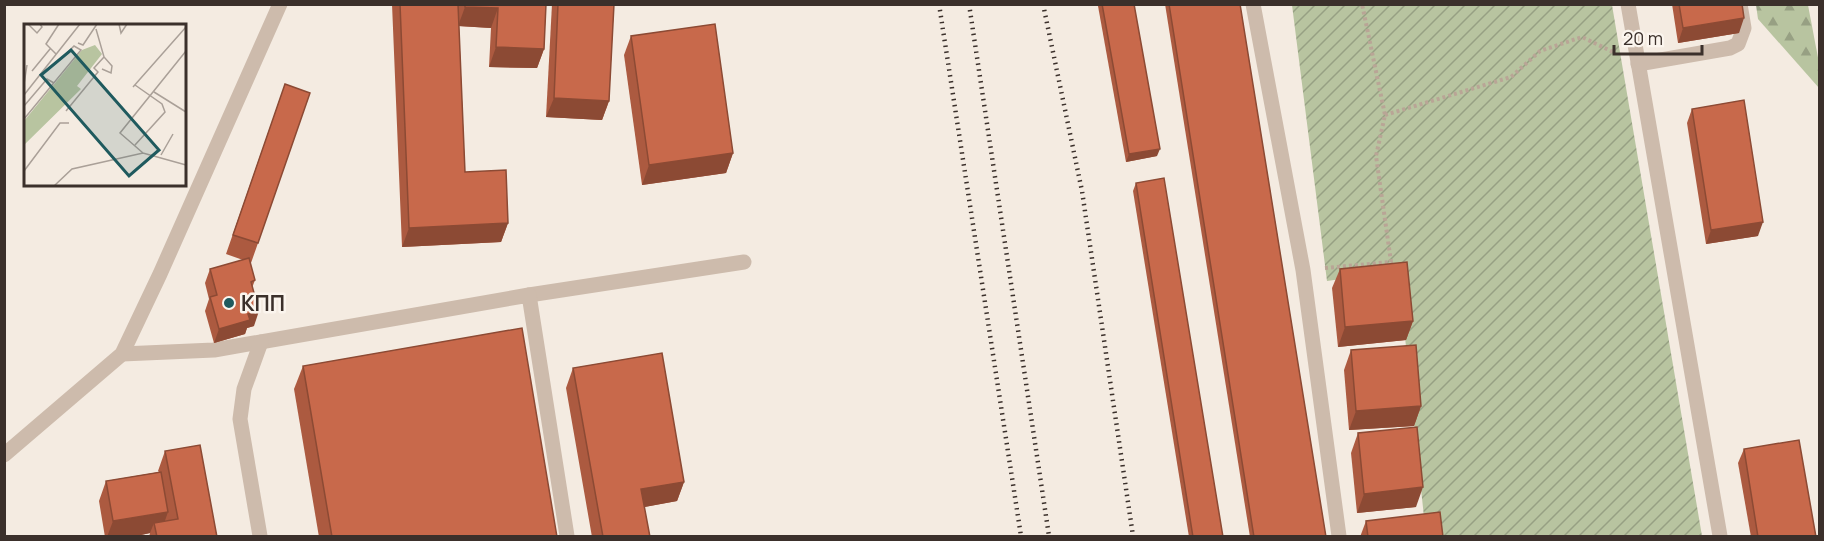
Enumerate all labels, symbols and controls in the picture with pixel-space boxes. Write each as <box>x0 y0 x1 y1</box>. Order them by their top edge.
scale bar <box>1614 18 1702 56</box>
inset map <box>24 24 186 186</box>
text: 20 m <box>1623 26 1663 50</box>
place label: КПП <box>241 289 285 317</box>
marker: КПП <box>222 296 236 310</box>

